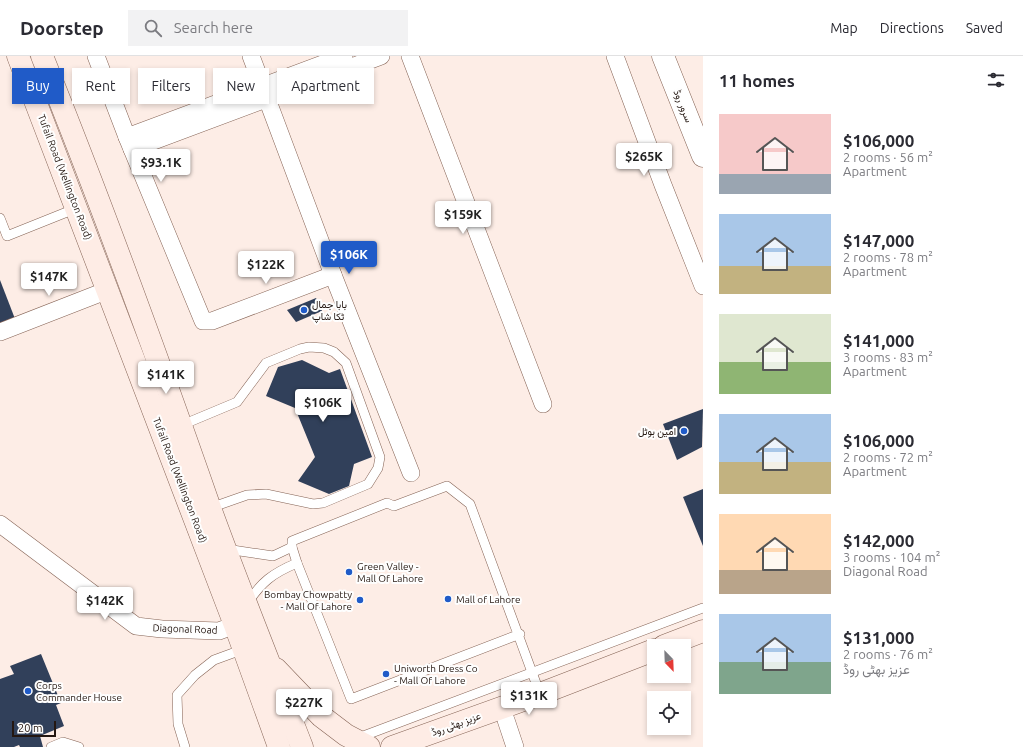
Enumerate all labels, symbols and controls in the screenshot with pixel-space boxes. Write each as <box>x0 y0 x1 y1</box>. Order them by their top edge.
search box <box>128 10 408 46</box>
text: Doorstep <box>20 17 104 39</box>
icon: search <box>142 17 164 39</box>
text: Search here <box>174 19 253 36</box>
text: Map <box>830 20 858 36</box>
text: Directions <box>880 20 944 36</box>
text: Saved <box>966 20 1003 36</box>
chip: Buy <box>12 68 64 104</box>
chip: Rent <box>72 68 130 104</box>
chip: Filters <box>138 68 205 104</box>
chip: New <box>213 68 269 104</box>
chip: Apartment <box>277 68 374 104</box>
icon: filters <box>985 69 1007 91</box>
text: 11 homes <box>719 71 795 90</box>
street label: سرور روڈ <box>671 88 695 124</box>
street label: Tufail Road (Wellington Road) <box>36 113 94 241</box>
icon: home <box>751 130 799 178</box>
text: $106,000 <box>843 131 914 150</box>
pin: $265K <box>616 143 672 177</box>
pin: $93.1K <box>128 149 194 183</box>
text: $265K <box>625 149 663 163</box>
text: 2 rooms · 56 m² <box>843 150 933 164</box>
text: $93.1K <box>140 155 182 169</box>
text: Apartment <box>843 164 907 178</box>
pin: $159K <box>435 201 491 235</box>
text: $159K <box>444 207 482 221</box>
icon: home <box>751 230 799 278</box>
text: $147,000 <box>843 231 914 250</box>
pin: $106K <box>321 241 377 275</box>
text: $106K <box>330 247 368 261</box>
text: 2 rooms · 78 m² <box>843 250 933 264</box>
pin: $122K <box>238 251 294 285</box>
text: $122K <box>247 257 285 271</box>
pin: $147K <box>21 263 77 297</box>
text: Apartment <box>843 264 907 278</box>
text: $147K <box>30 269 68 283</box>
place label: بابا جمال ٹکا شاپ <box>312 299 347 324</box>
marker: بابا جمال ٹکا شاپ <box>299 305 309 315</box>
icon: home <box>751 330 799 378</box>
text: $141,000 <box>843 331 914 350</box>
text: 3 rooms · 83 m² <box>843 350 933 364</box>
pin: $141K <box>138 361 194 395</box>
text: Apartment <box>843 364 907 378</box>
text: $141K <box>147 367 185 381</box>
pin: $106K <box>295 389 351 423</box>
text: $106K <box>304 395 342 409</box>
street label: Tufail Road (Wellington Road) <box>151 416 209 544</box>
place label: امین ہوٹل <box>638 426 676 438</box>
marker: امین ہوٹل <box>679 426 689 436</box>
icon: home <box>751 430 799 478</box>
text: $106,000 <box>843 431 914 450</box>
text: 2 rooms · 72 m² <box>843 450 933 464</box>
text: Apartment <box>843 464 907 478</box>
icon: home <box>751 530 799 578</box>
text: $142,000 <box>843 531 914 550</box>
text: 3 rooms · 104 m² <box>843 550 940 564</box>
place label: Green Valley - Mall Of Lahore <box>357 561 423 584</box>
text: Diagonal Road <box>843 564 928 578</box>
marker: Green Valley - Mall Of Lahore <box>344 567 354 577</box>
pin: $142K <box>77 587 133 621</box>
place label: Bombay Chowpatty - Mall Of Lahore <box>264 589 352 612</box>
text: $142K <box>86 593 124 607</box>
marker: Mall of Lahore <box>443 594 453 604</box>
place label: Mall of Lahore <box>456 594 520 605</box>
marker: Bombay Chowpatty - Mall Of Lahore <box>355 595 365 605</box>
street label: Diagonal Road <box>152 622 218 636</box>
text: $131,000 <box>843 628 914 647</box>
icon: home <box>751 630 799 678</box>
north arrow <box>647 639 691 683</box>
map controls <box>647 639 691 735</box>
text: 2 rooms · 76 m² <box>843 647 933 661</box>
text: عزیز بھٹی روڈ <box>843 662 910 676</box>
place label: Uniworth Dress Co - Mall Of Lahore <box>394 663 478 686</box>
marker: Uniworth Dress Co - Mall Of Lahore <box>381 669 391 679</box>
place label: Corps Commander House <box>36 680 122 703</box>
pin: $131K <box>501 682 557 716</box>
marker: Corps Commander House <box>23 686 33 696</box>
text: $131K <box>510 688 548 702</box>
pin: $227K <box>276 689 332 723</box>
button: locate <box>647 691 691 735</box>
text: $227K <box>285 695 323 709</box>
street label: عزیز بھٹی روڈ <box>430 710 482 739</box>
scale bar <box>12 719 56 738</box>
text: 20 m <box>18 722 42 734</box>

